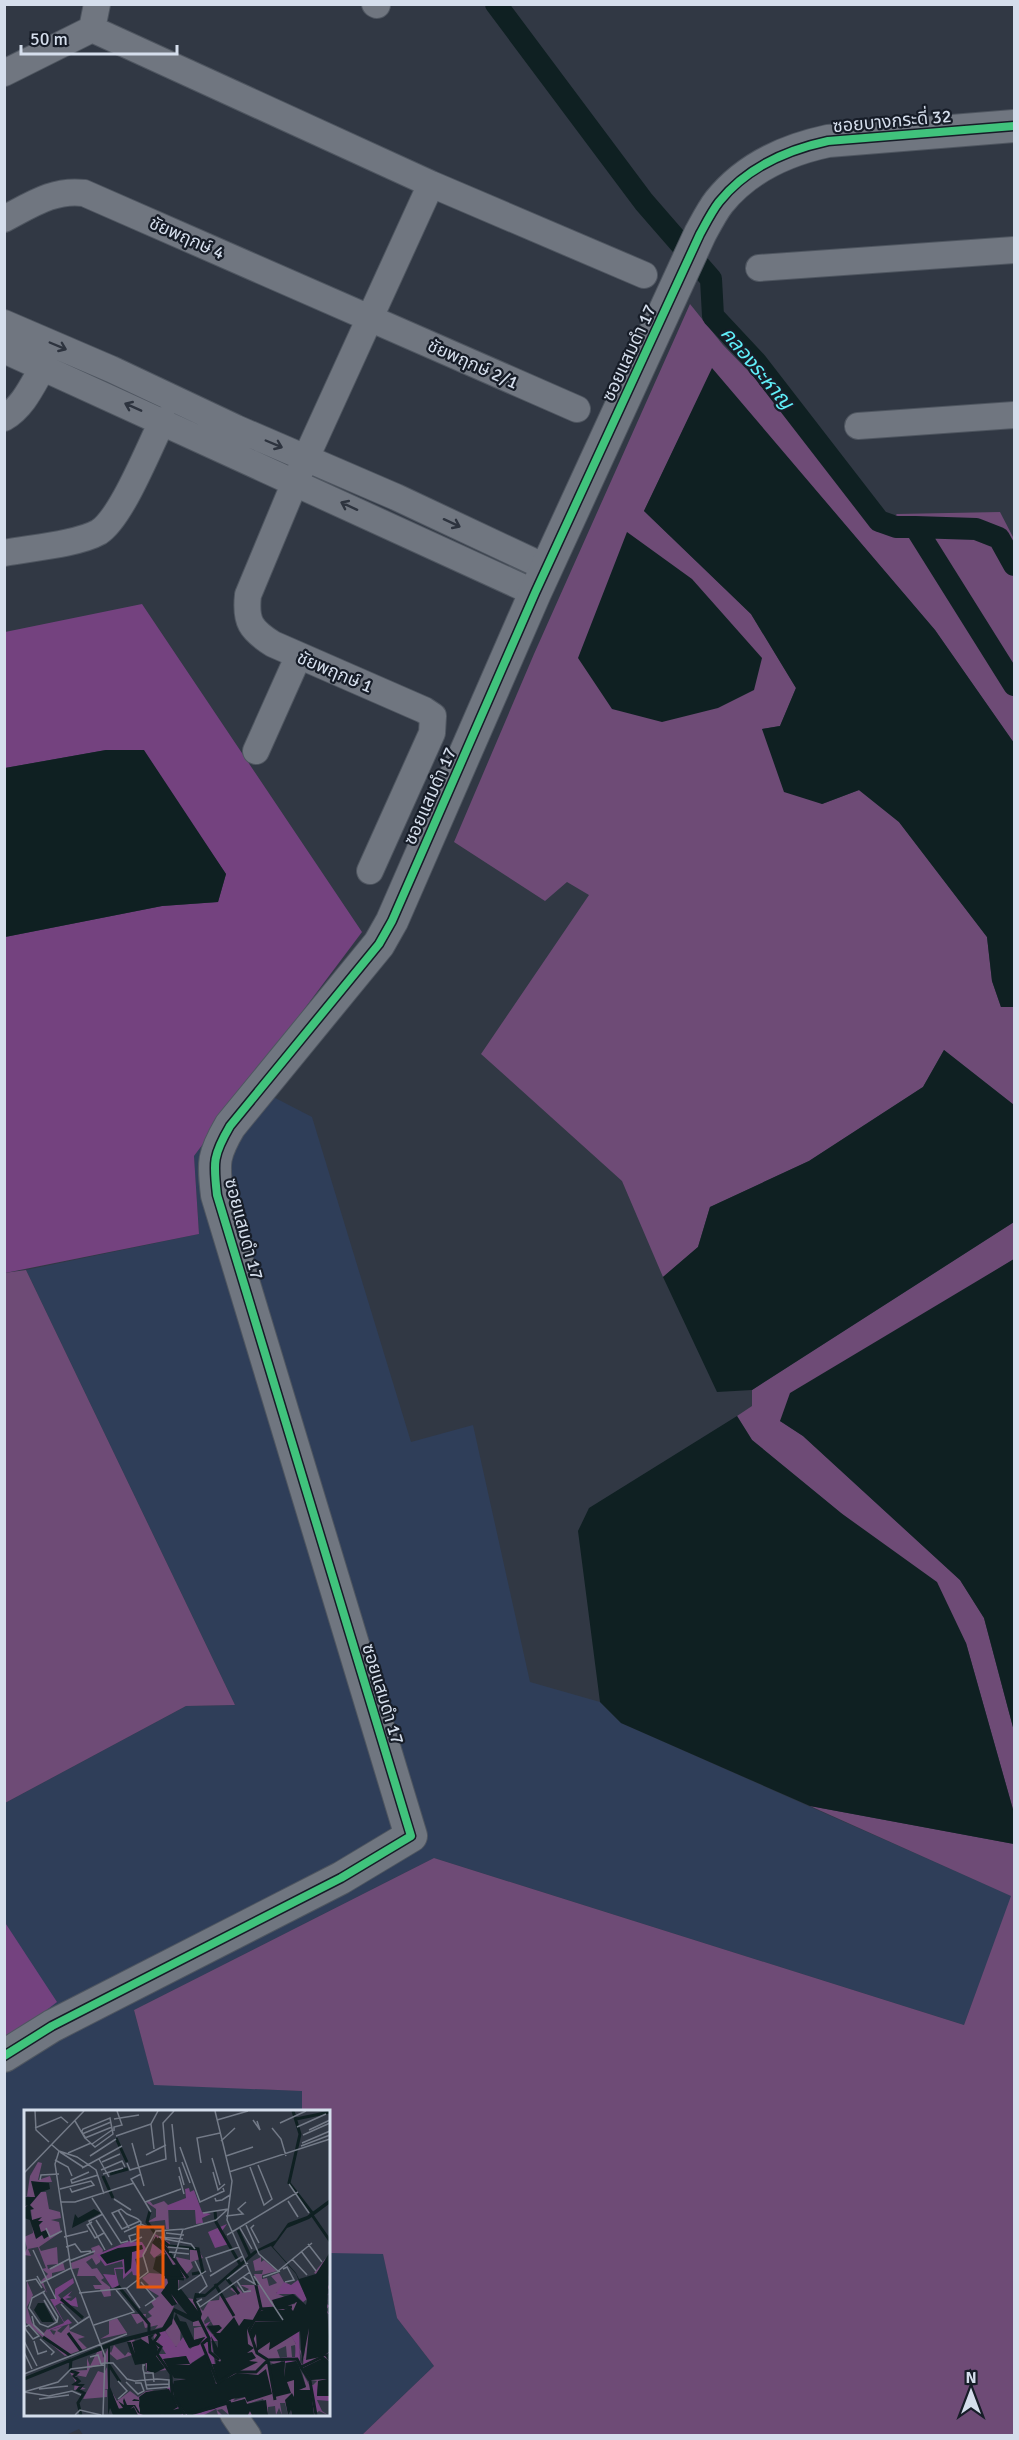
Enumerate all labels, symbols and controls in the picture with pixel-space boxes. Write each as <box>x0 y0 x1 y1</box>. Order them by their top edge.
scale bar <box>21 18 177 56</box>
text: 50 m <box>30 28 68 50</box>
street label: ซอยบางกระดี่ 32 <box>832 103 952 137</box>
street label: ชัยพฤกษ์ 4 <box>146 212 228 264</box>
street label: ซอยแสมดำ 17 <box>597 301 661 405</box>
water label: คลองระหาญ <box>715 321 800 416</box>
street label: ชัยพฤกษ์ 2/1 <box>424 334 522 394</box>
one-way arrow <box>49 341 67 352</box>
one-way arrow <box>125 401 143 413</box>
one-way arrow <box>264 439 282 450</box>
one-way arrow <box>340 500 358 512</box>
one-way arrow <box>442 518 460 530</box>
street label: ชัยพฤกษ์ 1 <box>294 646 376 698</box>
street label: ซอยแสมดำ 17 <box>399 744 461 848</box>
street label: ซอยแสมดำ 17 <box>220 1176 268 1282</box>
street label: ซอยแสมดำ 17 <box>357 1641 409 1747</box>
inset map <box>24 2110 330 2416</box>
north arrow <box>941 2362 1001 2422</box>
text: N <box>965 2368 977 2388</box>

